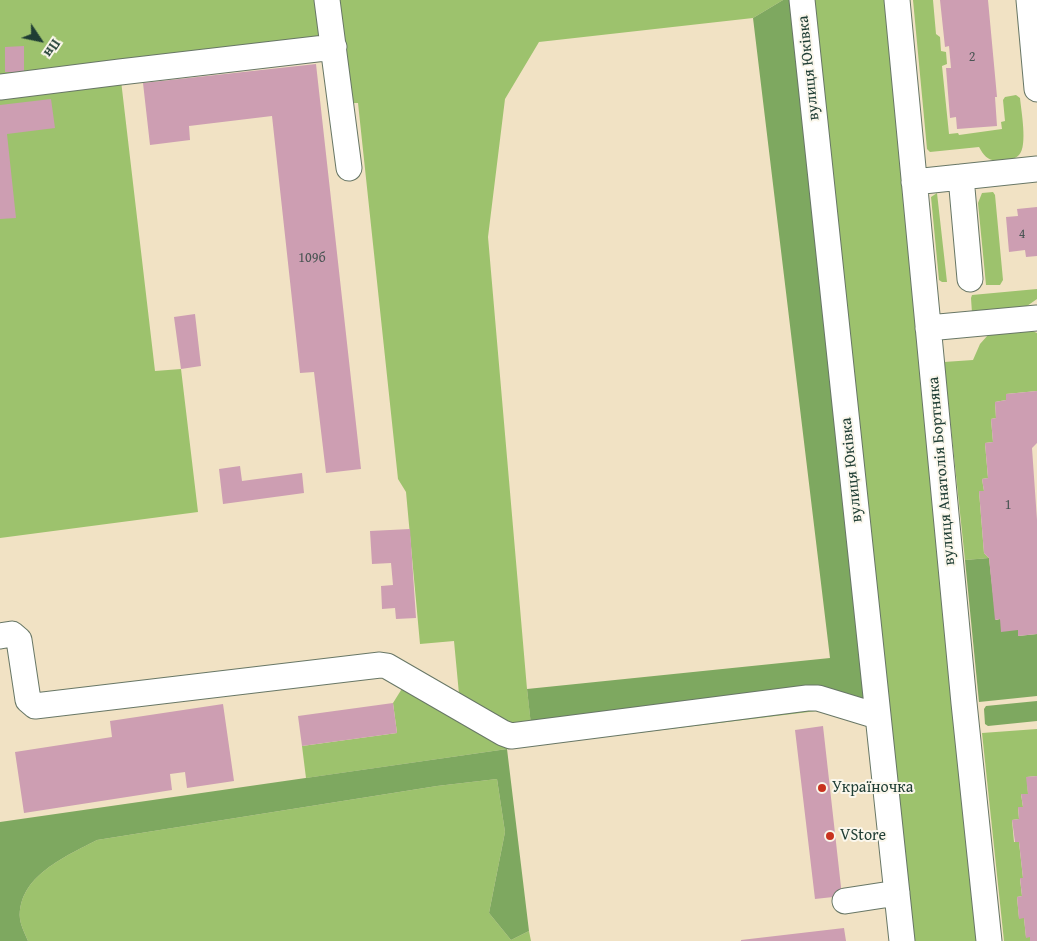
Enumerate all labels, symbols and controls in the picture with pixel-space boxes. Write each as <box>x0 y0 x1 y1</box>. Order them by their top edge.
north arrow <box>15 15 65 65</box>
street label: вулиця Юківка <box>794 15 824 121</box>
text: Пн <box>39 35 66 61</box>
house number: 2 <box>969 49 975 65</box>
house number: 4 <box>1019 226 1025 242</box>
house number: 109б <box>298 250 326 266</box>
street label: вулиця Анатолія Бортняка <box>924 376 960 566</box>
street label: вулиця Юківка <box>837 417 867 523</box>
house number: 1 <box>1005 497 1011 513</box>
place label: Україночка <box>832 778 913 798</box>
marker: Україночка <box>816 782 828 794</box>
place label: VStore <box>840 826 886 846</box>
marker: VStore <box>824 830 836 842</box>

